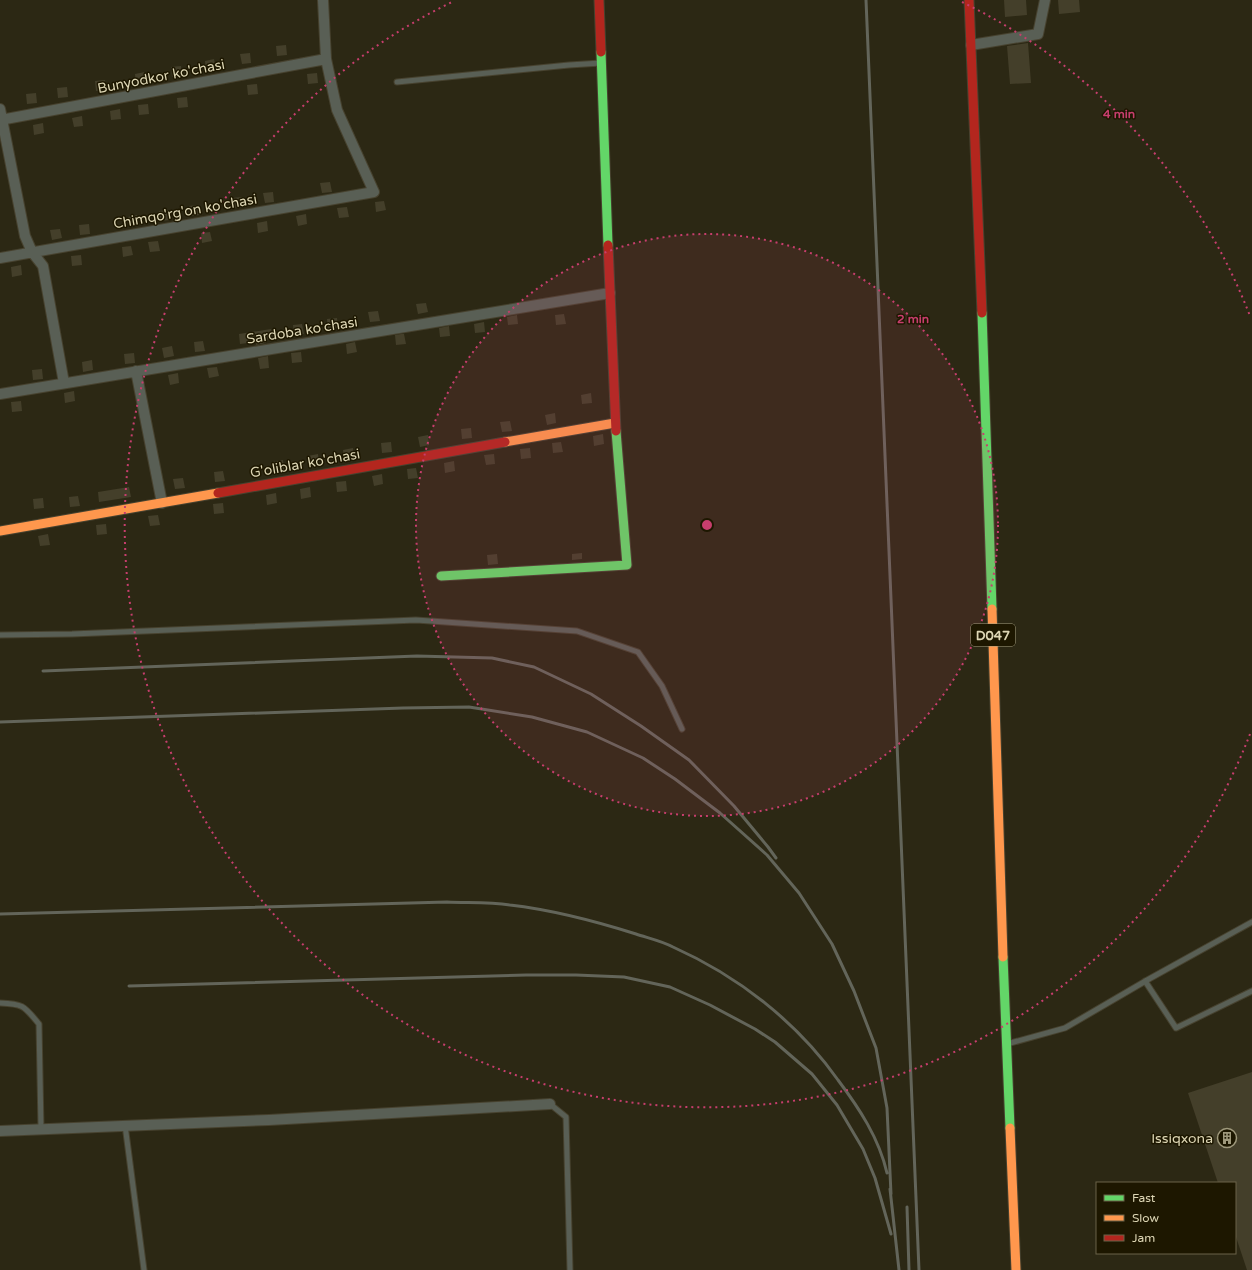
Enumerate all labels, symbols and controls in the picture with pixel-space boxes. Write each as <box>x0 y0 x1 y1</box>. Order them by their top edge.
street label: Bunyodkor ko'chasi <box>96 56 226 97</box>
text: 4 min <box>1103 107 1135 121</box>
street label: Chimqo'rg'on ko'chasi <box>112 190 258 233</box>
text: 2 min <box>897 312 929 326</box>
street label: Sardoba ko'chasi <box>245 313 359 348</box>
street label: G'oliblar ko'chasi <box>249 445 361 482</box>
centre of rings <box>700 518 714 532</box>
road number: D047 <box>971 624 1015 646</box>
building icon: Issiqxona <box>1216 1127 1238 1149</box>
place label: Issiqxona <box>1151 1130 1213 1147</box>
legend <box>1096 1182 1236 1254</box>
text: Fast <box>1132 1191 1156 1205</box>
text: Slow <box>1132 1211 1159 1225</box>
text: Jam <box>1132 1231 1155 1245</box>

